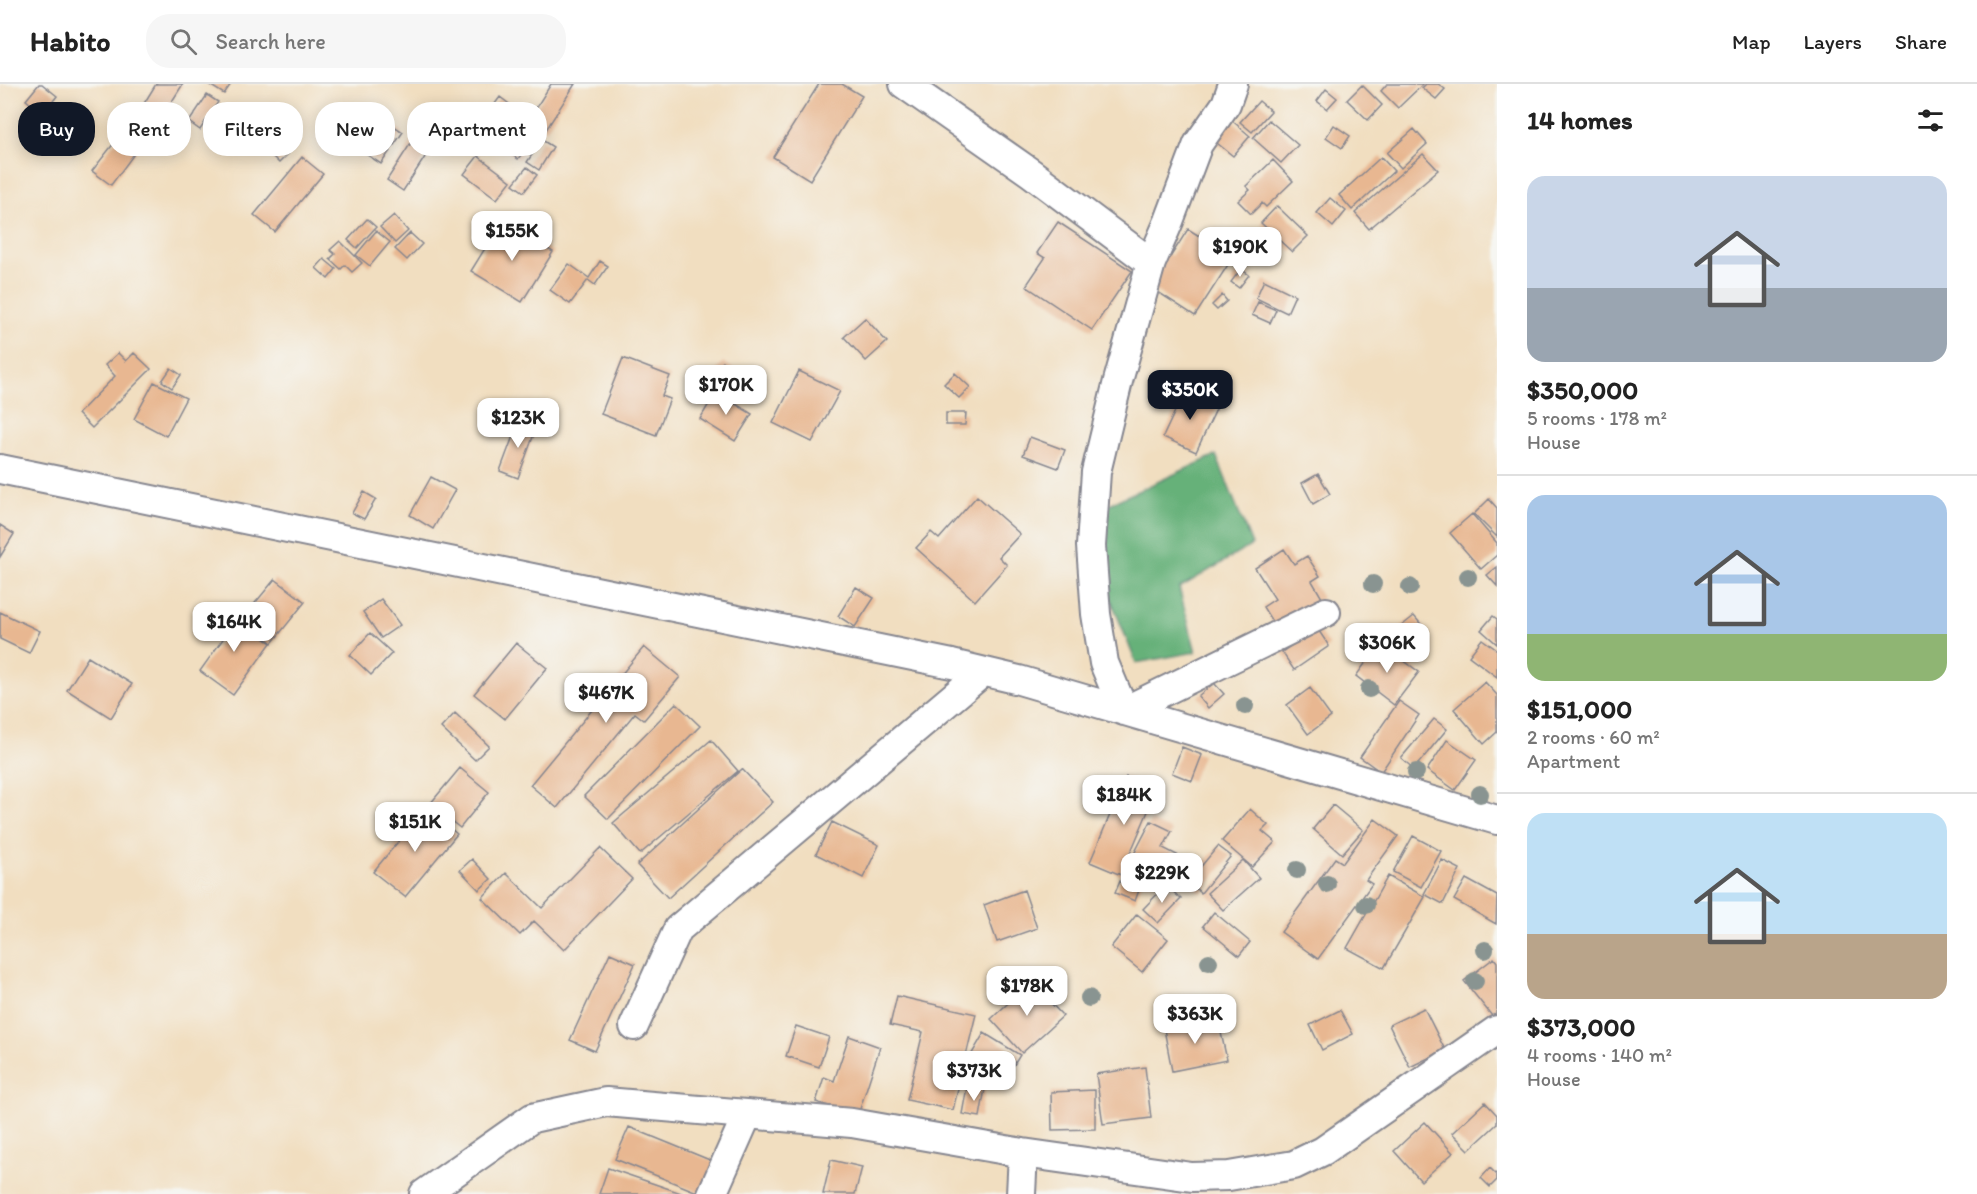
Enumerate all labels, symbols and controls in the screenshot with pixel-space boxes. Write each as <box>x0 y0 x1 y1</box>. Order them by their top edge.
search box <box>146 14 566 68</box>
text: Habito <box>30 24 110 58</box>
icon: search <box>167 25 200 58</box>
text: Search here <box>215 28 326 55</box>
text: Map <box>1732 29 1771 54</box>
text: Layers <box>1804 29 1862 54</box>
text: Share <box>1895 29 1947 54</box>
chip: Buy <box>18 102 95 156</box>
chip: Rent <box>107 102 191 156</box>
chip: Filters <box>203 102 303 156</box>
chip: New <box>315 102 395 156</box>
chip: Apartment <box>407 102 547 156</box>
text: 14 homes <box>1527 104 1633 136</box>
icon: filters <box>1914 104 1947 137</box>
pin: $155K <box>470 211 554 262</box>
icon: home <box>1683 215 1791 323</box>
text: $155K <box>485 218 539 242</box>
pin: $190K <box>1198 227 1282 278</box>
text: $190K <box>1213 234 1267 258</box>
pin: $170K <box>684 365 768 416</box>
pin: $350K <box>1148 370 1232 421</box>
text: $170K <box>699 372 753 396</box>
text: $350,000 <box>1527 374 1638 406</box>
text: $350K <box>1162 377 1218 401</box>
pin: $123K <box>476 398 560 449</box>
text: $123K <box>491 405 545 429</box>
text: 5 rooms · 178 m² <box>1527 406 1667 430</box>
text: House <box>1527 430 1581 454</box>
icon: home <box>1683 534 1791 642</box>
pin: $164K <box>192 602 276 653</box>
text: $164K <box>207 609 261 633</box>
pin: $306K <box>1345 623 1429 674</box>
text: $306K <box>1359 630 1415 654</box>
pin: $467K <box>564 673 648 724</box>
text: $467K <box>578 680 634 704</box>
text: $151,000 <box>1527 693 1632 725</box>
text: 2 rooms · 60 m² <box>1527 725 1660 749</box>
text: Apartment <box>1527 749 1620 773</box>
pin: $184K <box>1082 775 1166 826</box>
text: $184K <box>1096 782 1152 806</box>
pin: $151K <box>373 802 457 853</box>
text: $151K <box>389 809 441 833</box>
icon: home <box>1683 852 1791 960</box>
pin: $229K <box>1120 853 1204 904</box>
text: $229K <box>1135 860 1189 884</box>
pin: $178K <box>985 966 1069 1017</box>
text: $178K <box>1000 973 1054 997</box>
pin: $363K <box>1153 994 1237 1045</box>
text: $363K <box>1167 1001 1223 1025</box>
text: $373,000 <box>1527 1011 1636 1043</box>
text: 4 rooms · 140 m² <box>1527 1043 1672 1067</box>
pin: $373K <box>932 1051 1016 1102</box>
text: $373K <box>947 1058 1001 1082</box>
text: House <box>1527 1067 1581 1091</box>

